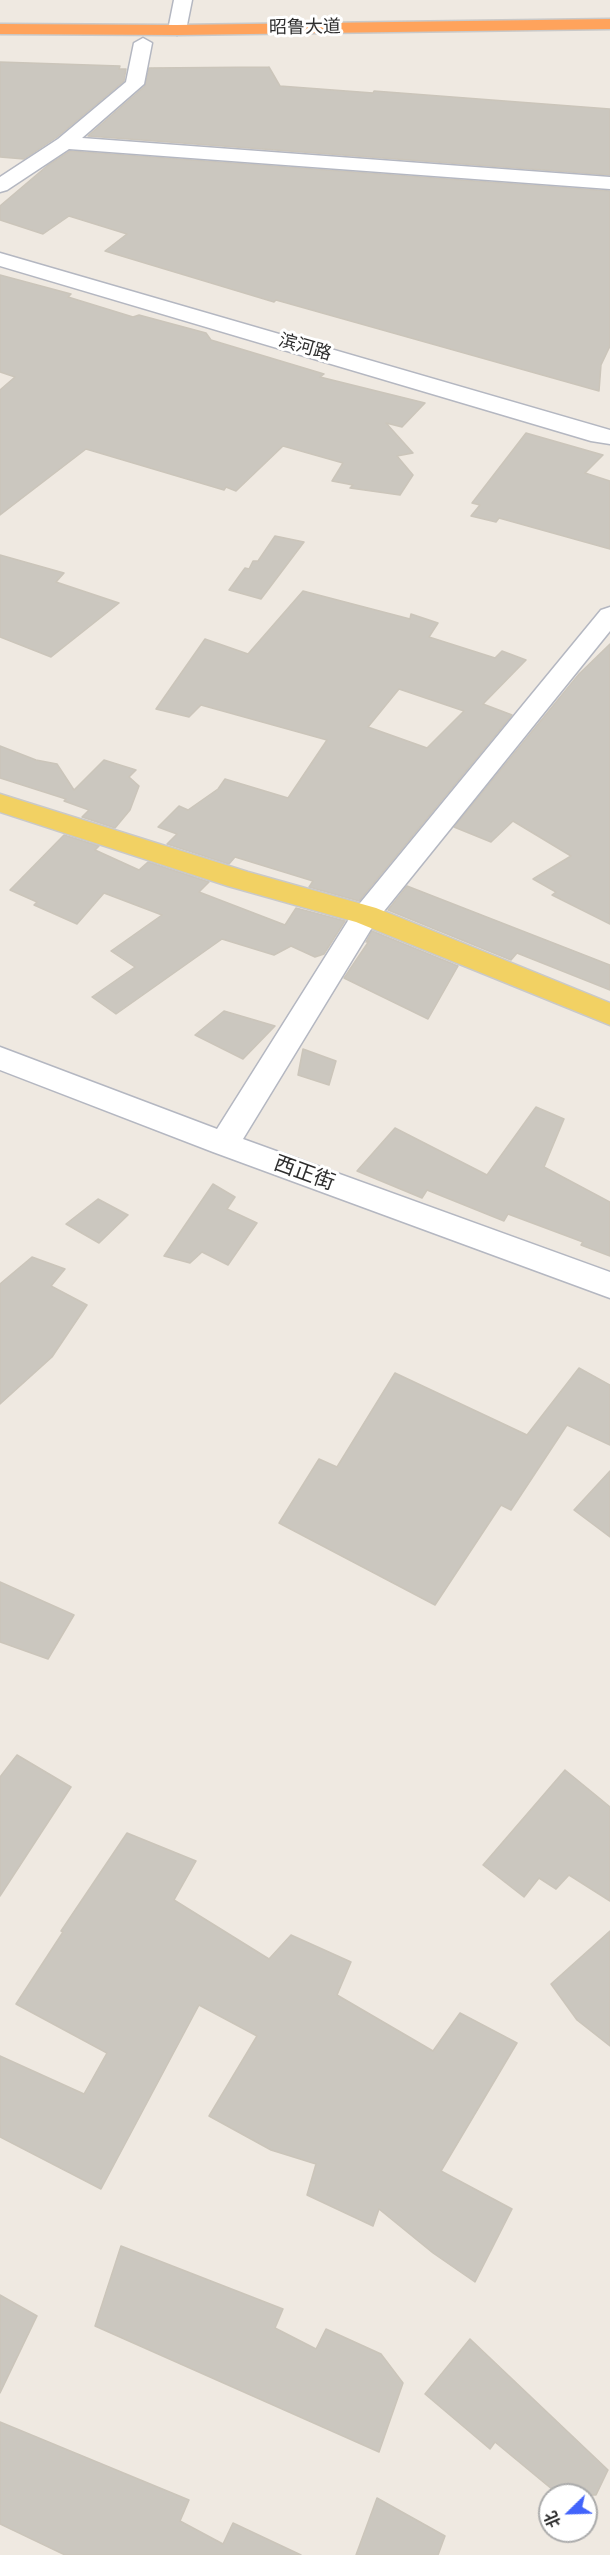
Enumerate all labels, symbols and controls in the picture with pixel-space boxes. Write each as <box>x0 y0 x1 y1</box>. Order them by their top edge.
street label: 昭鲁大道 <box>269 17 341 39</box>
street label: 滨河路 <box>276 330 334 366</box>
street label: 西正街 <box>270 1151 338 1197</box>
north arrow <box>538 2483 598 2543</box>
text: 北 <box>541 2508 566 2531</box>

